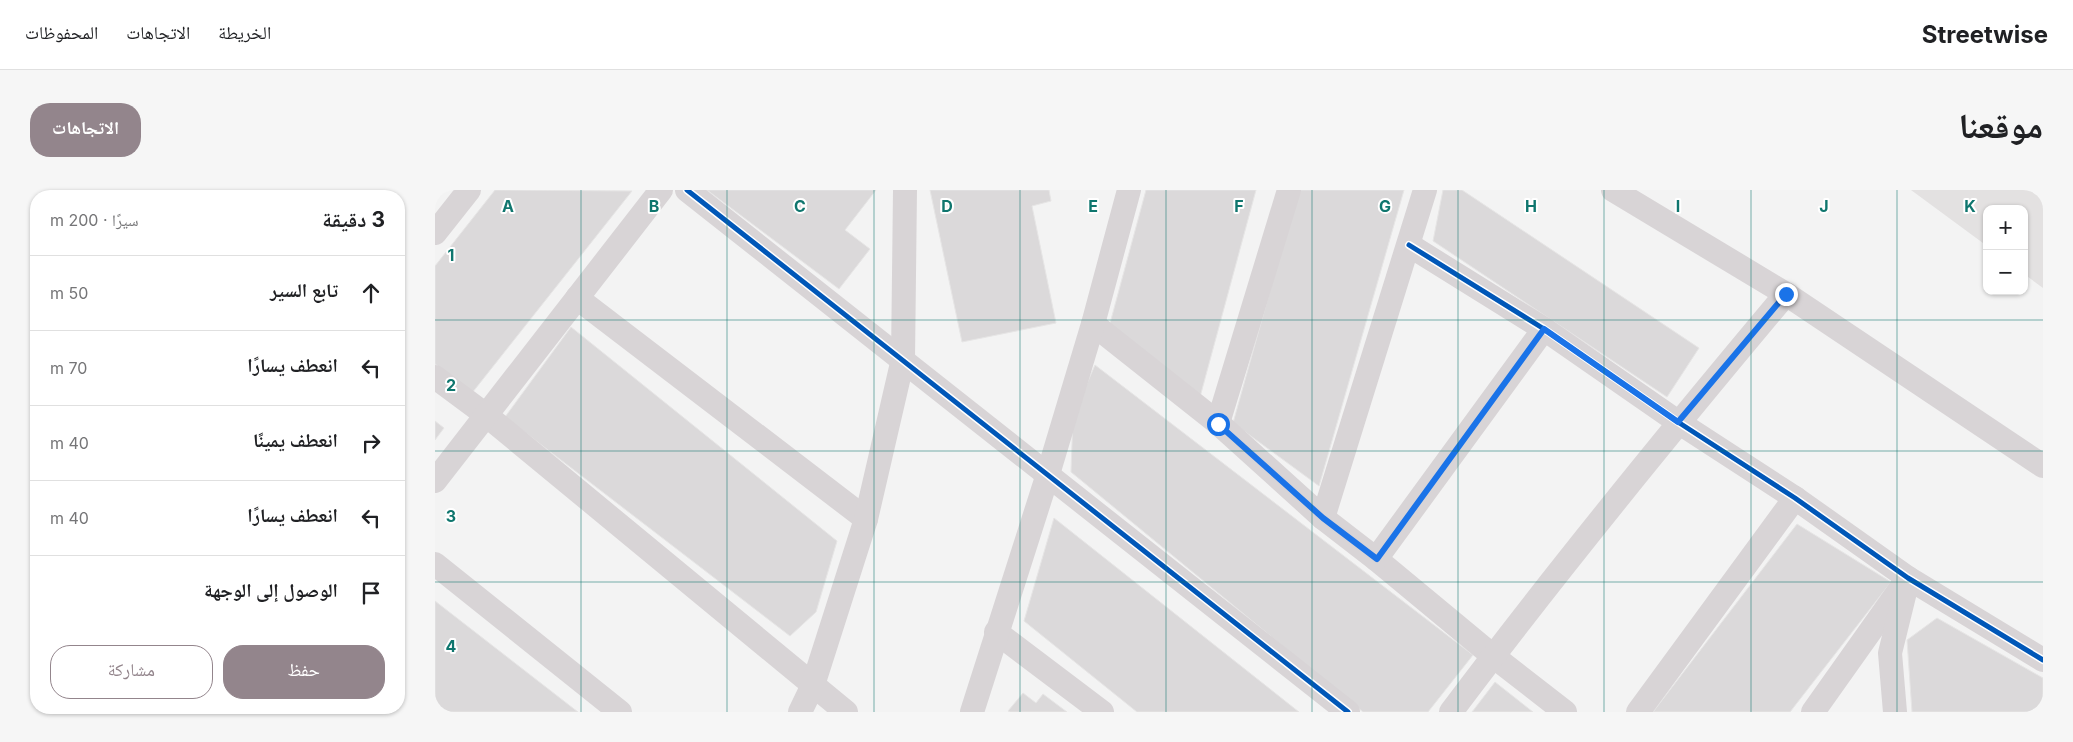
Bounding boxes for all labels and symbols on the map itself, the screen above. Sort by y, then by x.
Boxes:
text: A [502,196,514,216]
text: B [649,196,659,216]
text: C [794,196,806,216]
text: D [941,196,953,216]
text: E [1088,196,1098,216]
text: F [1234,196,1244,216]
text: G [1379,196,1391,216]
text: H [1525,196,1537,216]
text: I [1676,196,1680,216]
text: J [1819,196,1829,216]
text: K [1964,196,1976,216]
text: 1 [448,245,454,265]
route end [1775,283,1798,306]
text: 2 [446,375,456,395]
route start [1207,413,1230,436]
text: 3 [446,506,456,526]
text: 4 [446,636,457,656]

